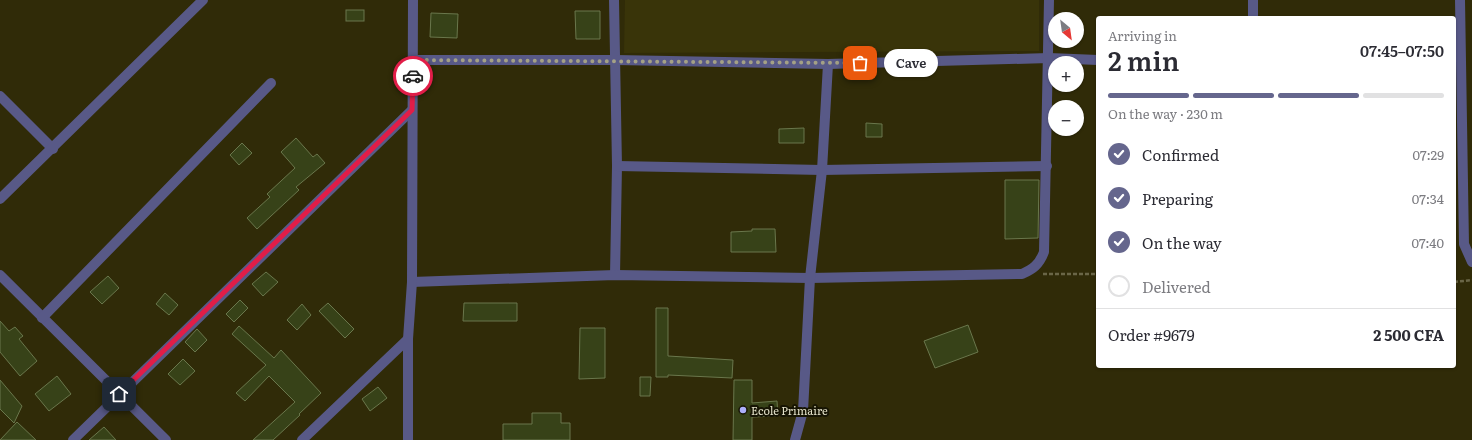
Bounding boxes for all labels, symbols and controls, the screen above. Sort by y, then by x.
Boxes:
north arrow [1048,12,1084,48]
map controls [1048,12,1084,136]
text: Arriving in [1108,26,1177,45]
text: 07:45–07:50 [1360,39,1444,62]
text: 2 min [1108,40,1179,79]
pin [843,46,877,80]
callout: Cave [884,49,938,77]
icon: bag [849,52,871,74]
text: Cave [896,53,926,72]
courier [393,56,433,96]
button: + [1048,56,1084,92]
icon: car [402,65,424,87]
button: − [1048,100,1084,136]
text: On the way · 230 m [1108,104,1223,123]
icon: check [1108,143,1130,165]
text: Confirmed [1142,143,1219,166]
text: 07:29 [1413,145,1444,164]
icon: check [1108,187,1130,209]
text: Preparing [1142,187,1213,210]
text: 07:34 [1412,189,1444,208]
icon: check [1108,231,1130,253]
text: On the way [1142,231,1222,254]
text: 07:40 [1411,233,1444,252]
text: Delivered [1142,275,1211,298]
text: Order #9679 [1108,323,1195,346]
text: 2 500 CFA [1373,323,1444,346]
pin [102,377,136,411]
icon: home [108,383,130,405]
place label: Ecole Primaire [751,402,828,418]
marker: Ecole Primaire [738,405,748,415]

